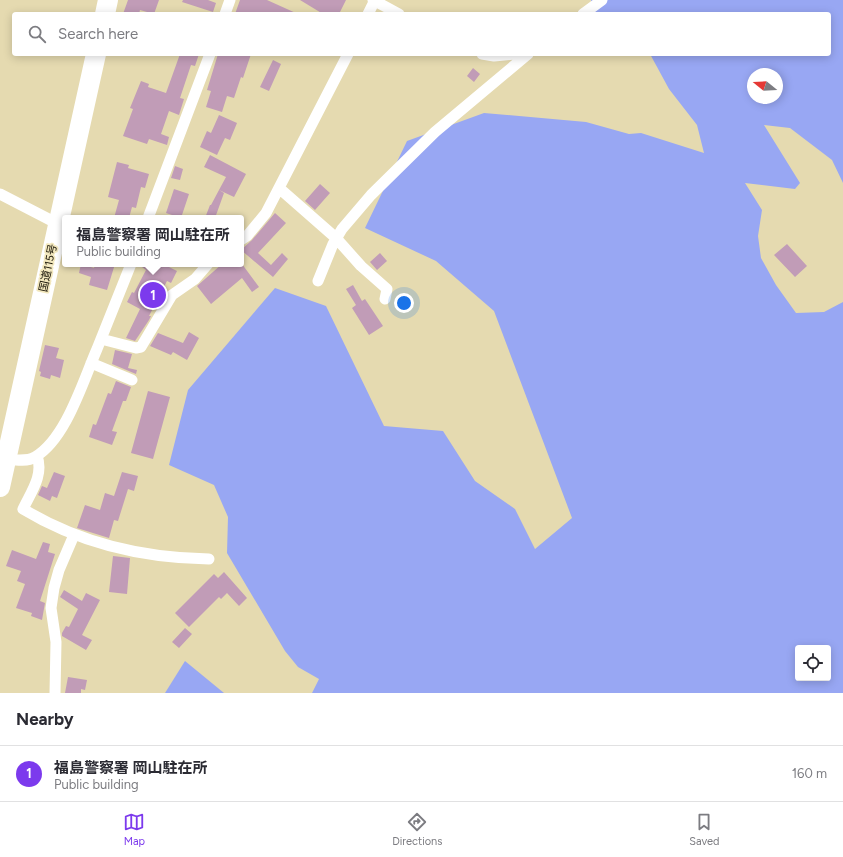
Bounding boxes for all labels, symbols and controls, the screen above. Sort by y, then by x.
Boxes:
search box [12,12,831,56]
icon: search [26,23,48,45]
text: Search here [58,25,138,43]
north arrow [747,68,783,104]
popup [62,215,244,267]
text: 福島警察署 岡山駐在所 [76,226,230,244]
street label: 国道115号 [37,243,59,293]
text: Public building [76,244,161,259]
pin: 1 [140,280,166,310]
your location [394,293,414,313]
map controls [795,645,831,681]
button: locate [795,645,831,681]
text: Nearby [16,709,74,729]
text: 福島警察署 岡山駐在所 [54,759,208,777]
text: 1 [26,766,32,781]
text: 160 m [792,766,827,781]
text: Public building [54,777,139,792]
tab: Map [123,811,145,848]
tab: Directions [392,811,442,848]
tab: Saved [689,811,720,848]

